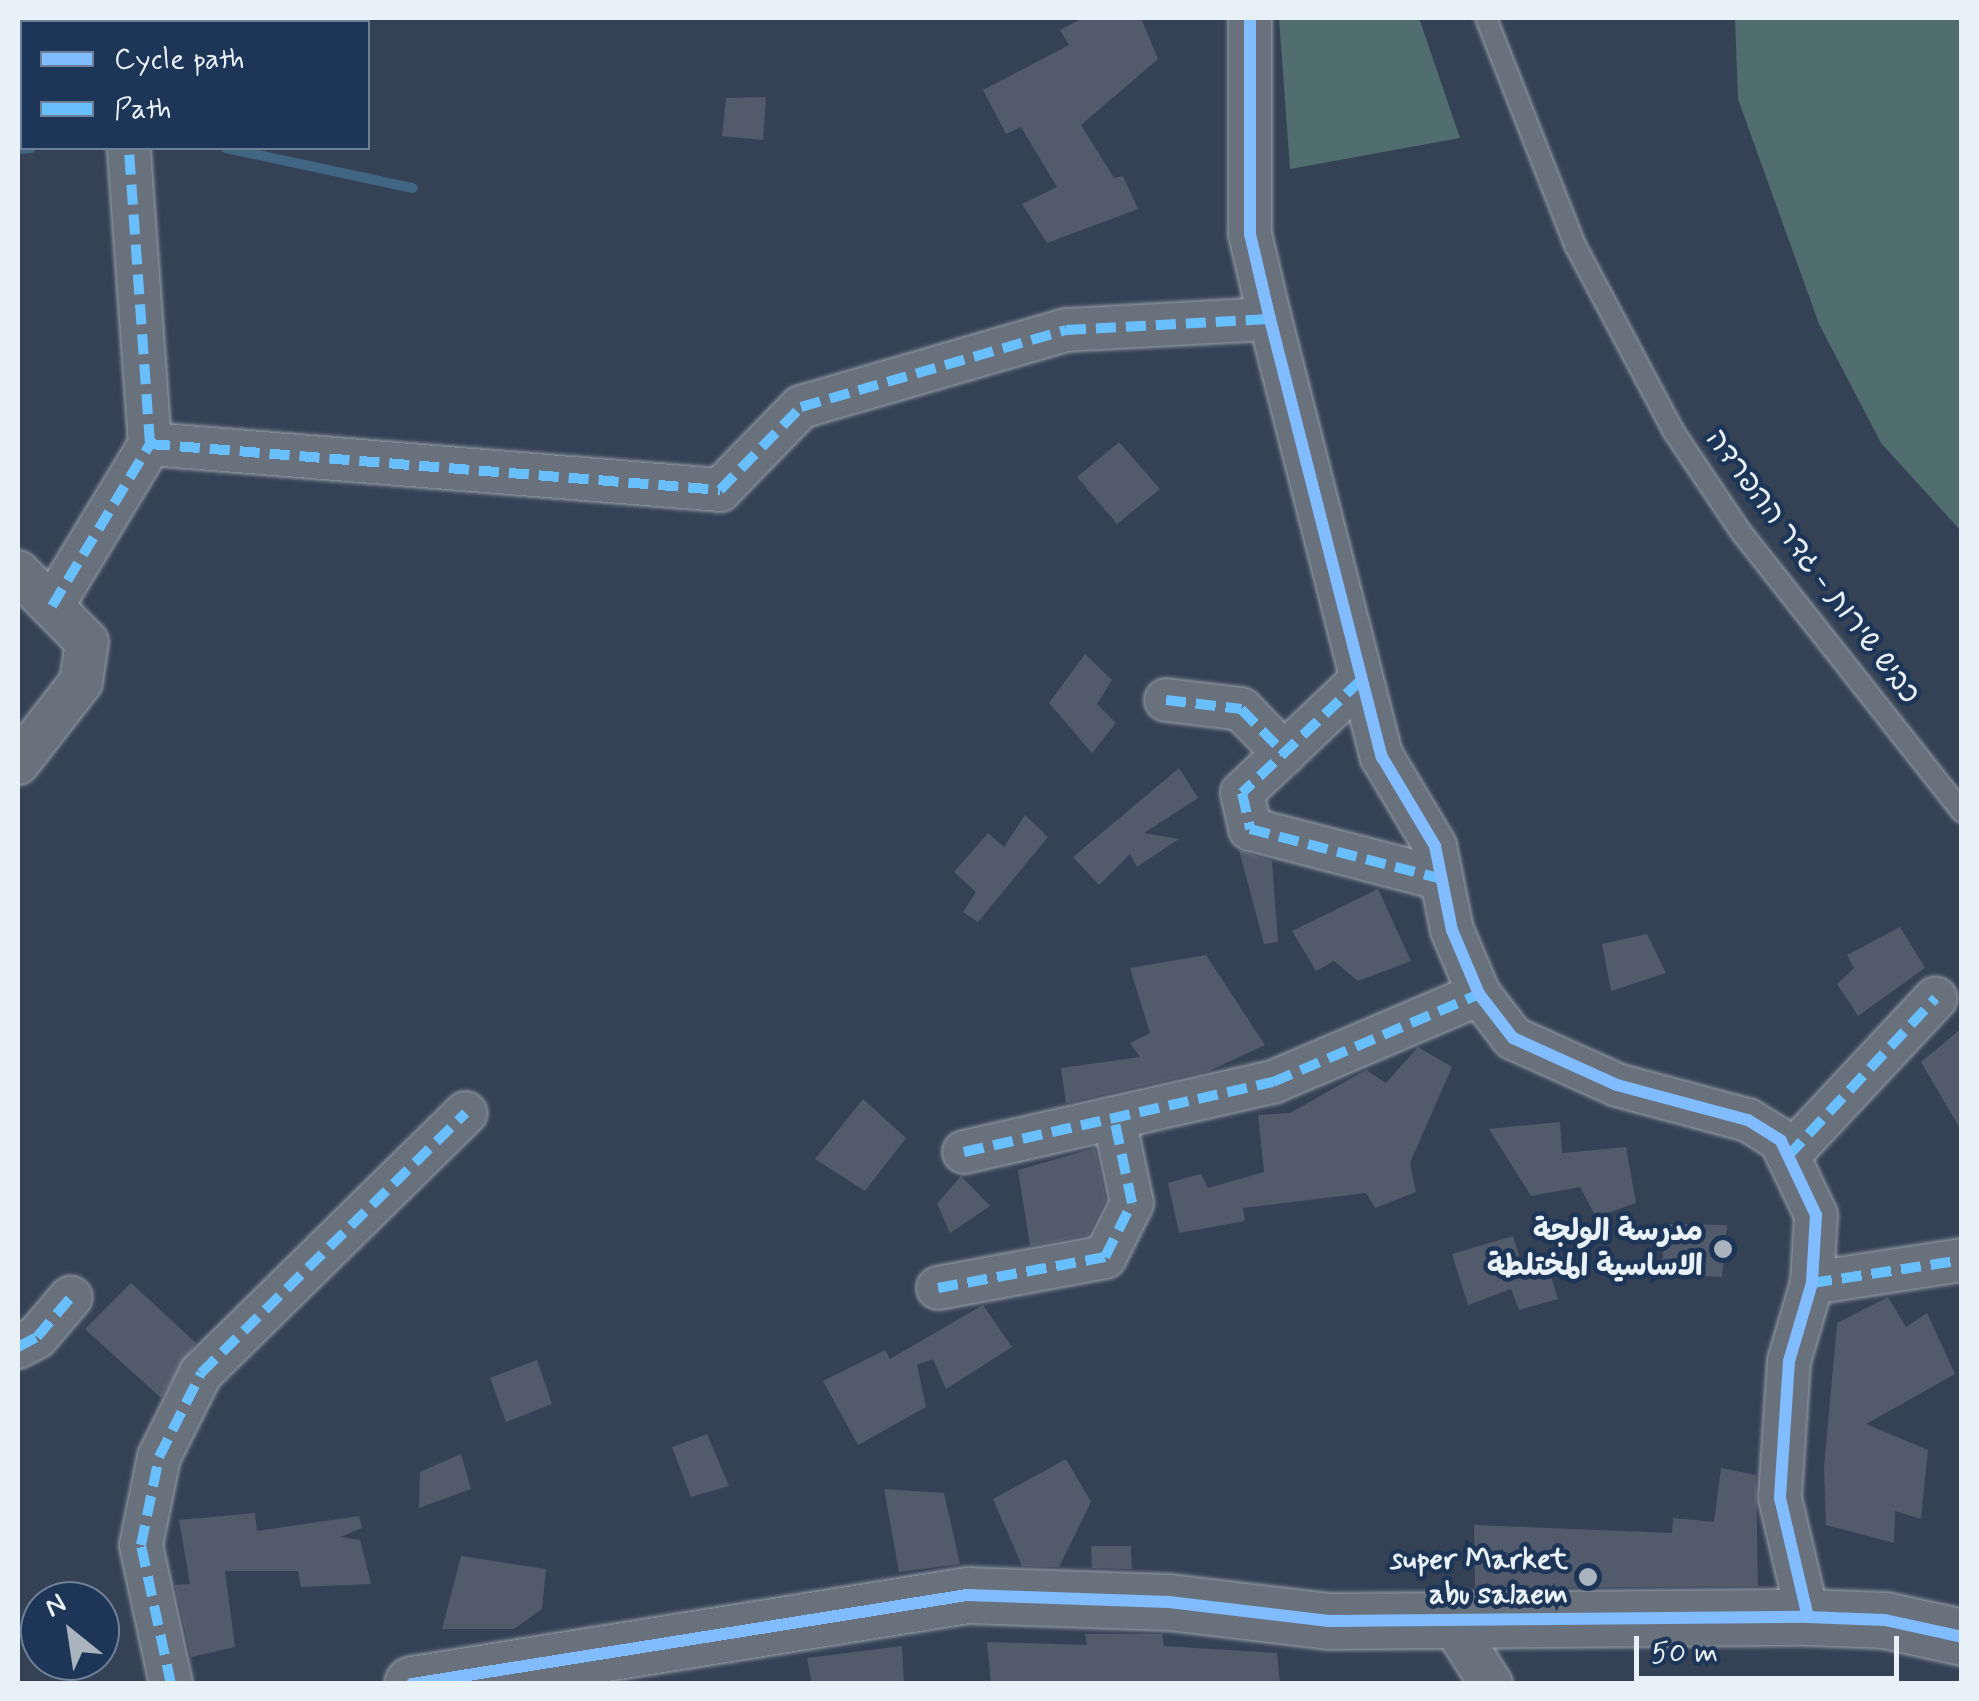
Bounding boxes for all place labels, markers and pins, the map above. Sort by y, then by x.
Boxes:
place label: مدرسة الولجة الاساسية المختلطة [1487,1214,1703,1284]
marker: مدرسة الولجة الاساسية المختلطة [1712,1238,1734,1260]
place label: super Market abu salaem [1392,1542,1568,1612]
marker: super Market abu salaem [1577,1566,1599,1588]

